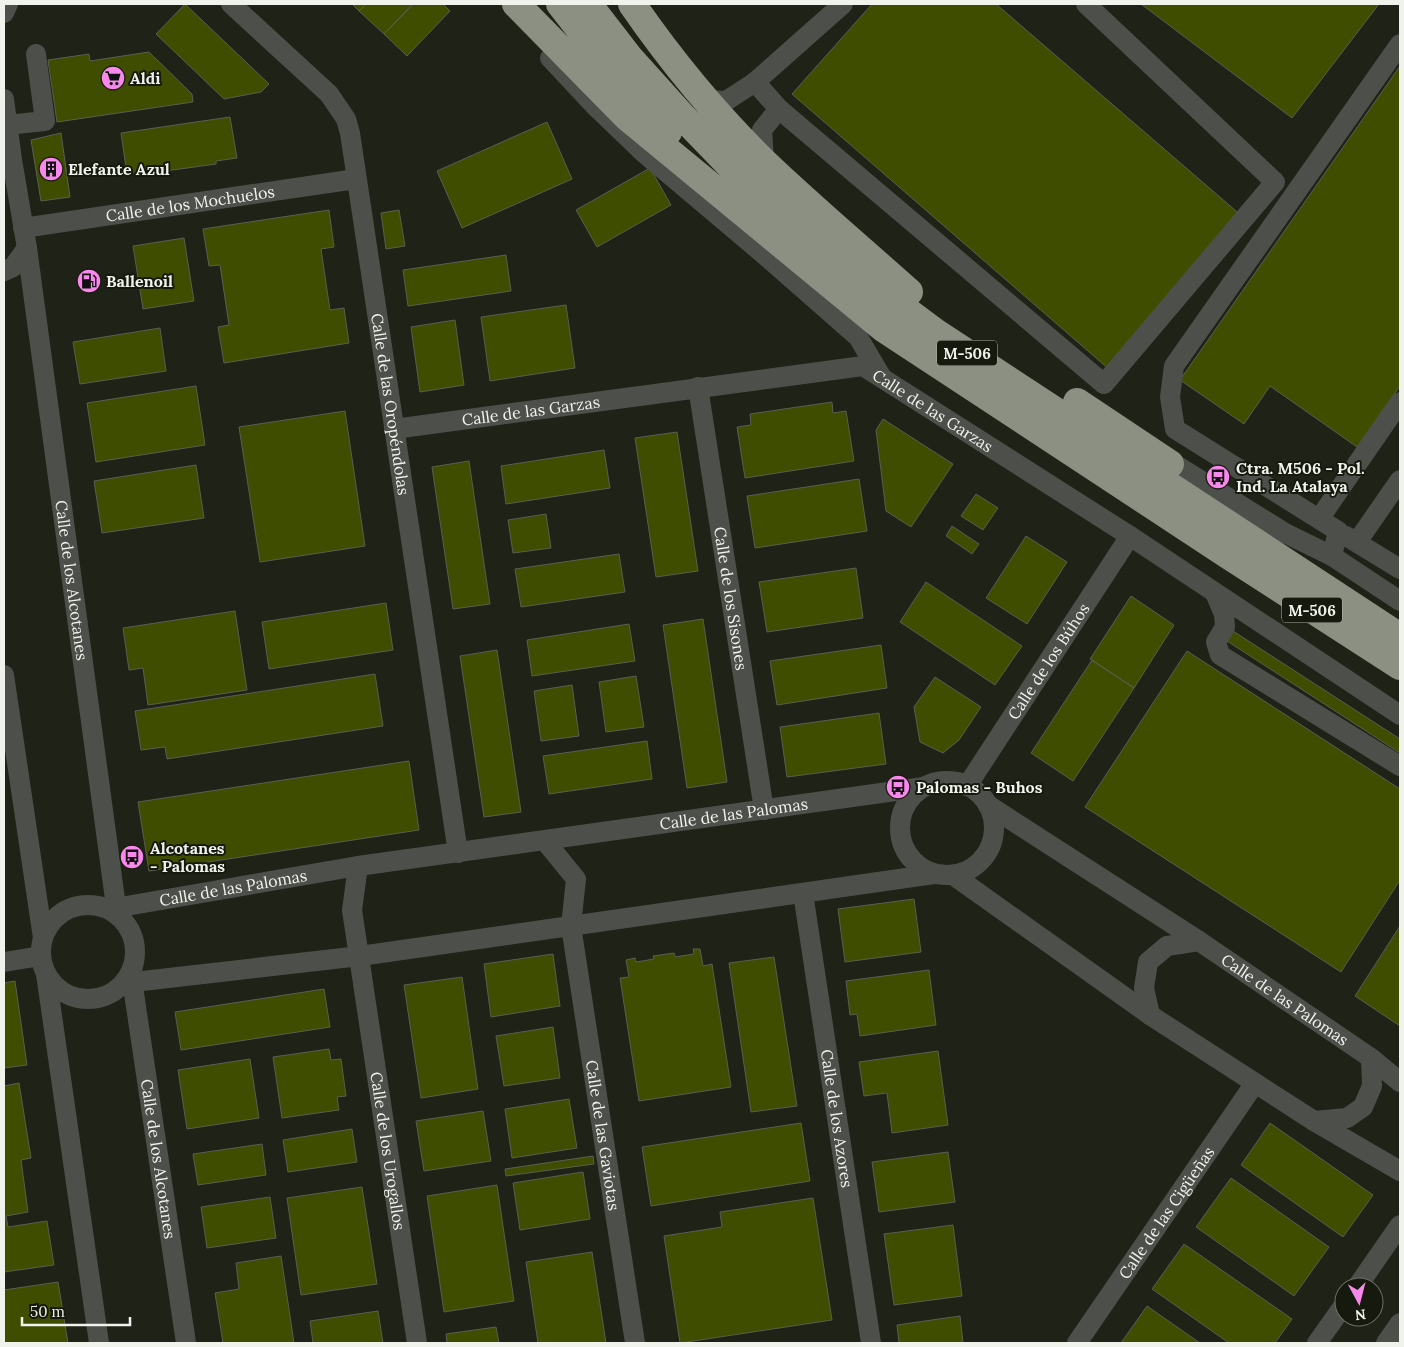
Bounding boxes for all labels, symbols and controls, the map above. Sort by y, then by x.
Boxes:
supermarket icon: Aldi [100,65,126,91]
place label: Aldi [130,68,160,88]
building icon: Elefante Azul [38,156,64,182]
place label: Elefante Azul [68,159,170,179]
street label: Calle de los Mochuelos [104,181,276,226]
fuel station icon: Ballenoil [76,268,102,294]
place label: Ballenoil [106,271,173,291]
street label: Calle de las Oropéndolas [367,312,414,496]
road number: M-506 [937,340,997,366]
street label: Calle de las Garzas [869,365,997,456]
street label: Calle de las Garzas [461,391,601,430]
place label: Ctra. M506 - Pol. Ind. La Atalaya [1236,458,1365,496]
bus stop icon: Ctra. M506 - Pol. Ind. La Atalaya [1205,464,1231,490]
street label: Calle de los Alcotanes [51,499,93,662]
street label: Calle de los Sisones [710,525,752,672]
road number: M-506 [1282,598,1342,622]
street label: Calle de los Búhos [1003,599,1094,723]
bus stop icon: Palomas - Buhos [885,774,911,800]
place label: Palomas - Buhos [916,777,1043,797]
street label: Calle de las Palomas [658,793,809,834]
place label: Alcotanes - Palomas [150,838,225,876]
bus stop icon: Alcotanes - Palomas [119,844,145,870]
street label: Calle de las Palomas [158,865,308,910]
street label: Calle de las Palomas [1218,949,1352,1050]
street label: Calle de los Azores [817,1048,857,1189]
street label: Calle de las Gaviotas [582,1059,625,1212]
street label: Calle de los Urogallos [366,1070,410,1231]
street label: Calle de los Alcotanes [137,1078,180,1240]
street label: Calle de las Cigüeñas [1114,1143,1219,1283]
north arrow [1334,1277,1384,1327]
scale bar [22,1294,130,1326]
text: 50 m [30,1302,65,1321]
text: N [1354,1305,1367,1325]

